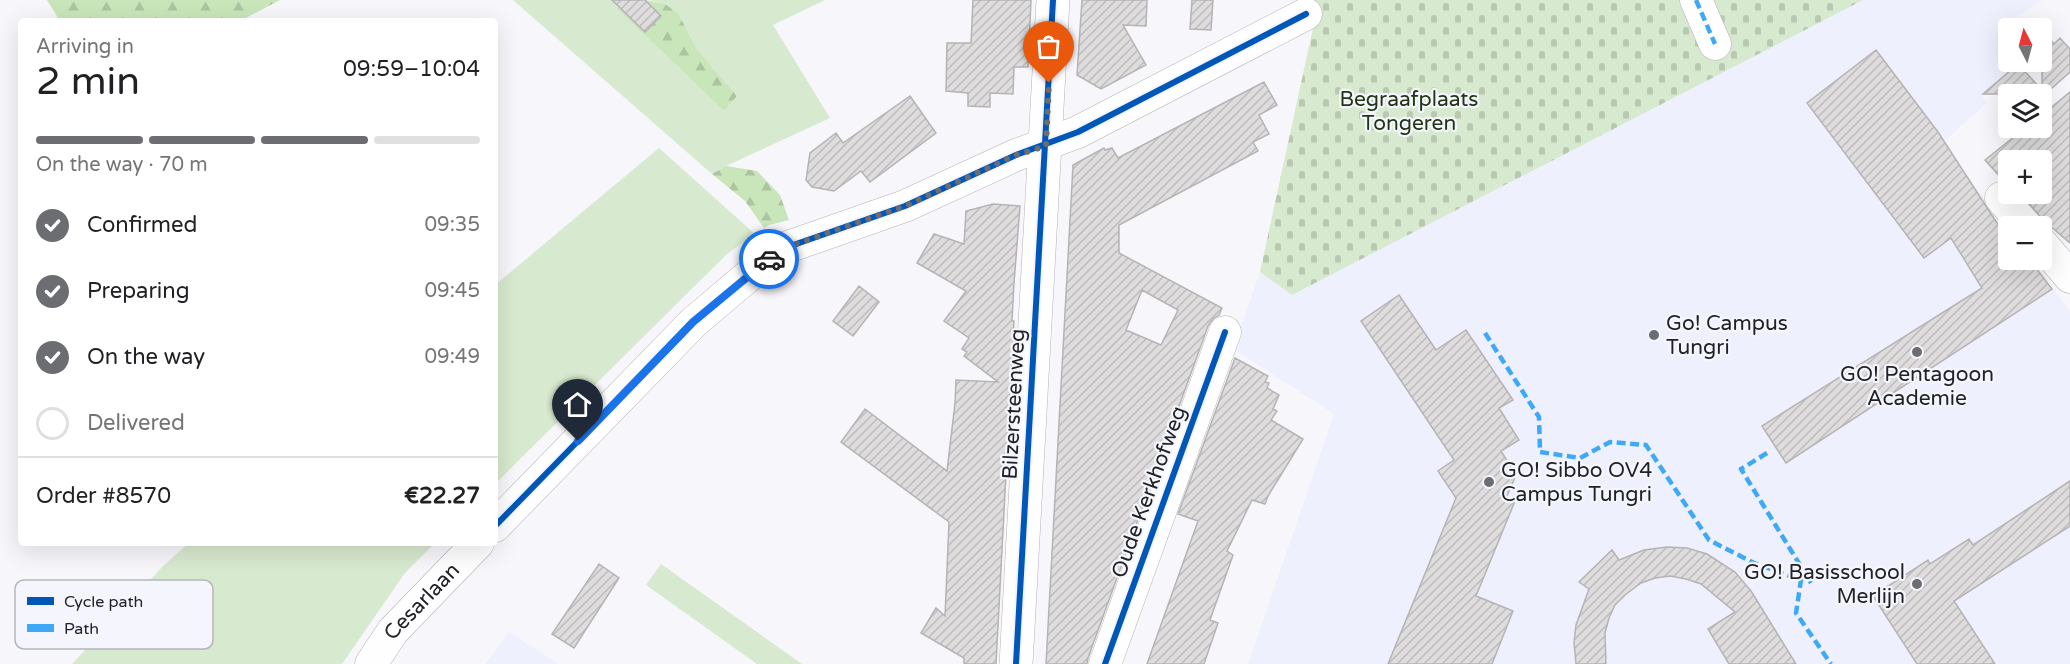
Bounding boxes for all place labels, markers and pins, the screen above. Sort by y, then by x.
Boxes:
pin [1023,21,1074,83]
place label: Go! Campus Tungri [1666,311,1788,360]
marker: Go! Campus Tungri [1647,328,1661,342]
marker: GO! Pentagoon Academie [1910,345,1924,359]
place label: GO! Pentagoon Academie [1840,362,1994,411]
pin [552,379,603,441]
place label: GO! Sibbo OV4 Campus Tungri [1501,458,1653,507]
marker: GO! Sibbo OV4 Campus Tungri [1482,475,1496,489]
place label: GO! Basisschool Merlijn [1744,560,1905,609]
marker: GO! Basisschool Merlijn [1910,577,1924,591]

